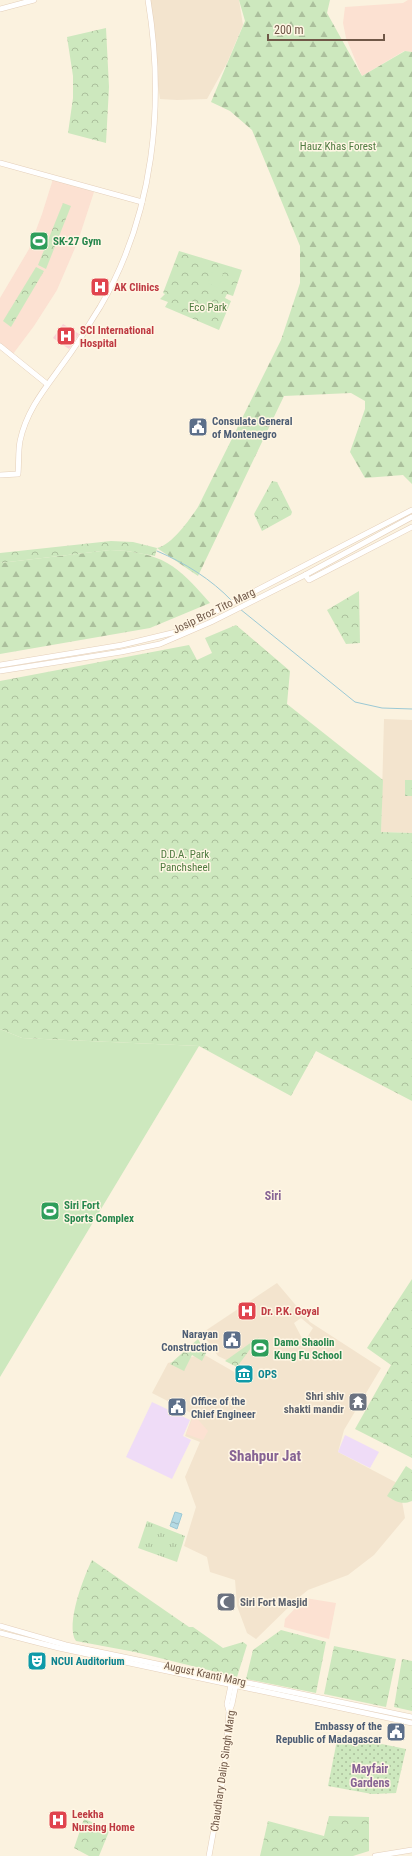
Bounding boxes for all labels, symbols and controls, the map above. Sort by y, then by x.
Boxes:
scale bar [268,16,384,42]
text: 200 m [274,23,304,37]
park label: Hauz Khas Forest [300,140,376,153]
sports icon: SK-27 Gym [28,230,50,252]
place label: SK-27 Gym [53,235,101,248]
hospital icon: AK Clinics [89,276,111,298]
place label: AK Clinics [114,281,159,294]
park label: Eco Park [189,301,227,314]
place label: SCI International Hospital [80,324,154,350]
hospital icon: SCI International Hospital [55,325,77,347]
place label: Consulate General of Montenegro [212,415,293,441]
public building icon: Consulate General of Montenegro [187,416,209,438]
street label: Josip Broz Tito Marg [171,585,257,637]
park label: D.D.A. Park Panchsheel [160,848,210,874]
district label: Siri [265,1189,281,1203]
place label: Siri Fort Sports Complex [64,1199,134,1225]
sports icon: Siri Fort Sports Complex [39,1200,61,1222]
hospital icon: Dr. P.K. Goyal [236,1300,258,1322]
place label: Dr. P.K. Goyal [261,1305,320,1318]
place label: Narayan Construction [161,1328,218,1354]
public building icon: Narayan Construction [221,1329,243,1351]
place label: Damo Shaolin Kung Fu School [274,1336,342,1362]
sports icon: Damo Shaolin Kung Fu School [249,1337,271,1359]
museum icon: OPS [233,1363,255,1385]
place label: OPS [258,1368,277,1381]
place label: Shri shiv shakti mandir [284,1390,344,1416]
temple icon: Shri shiv shakti mandir [347,1391,369,1413]
place label: Office of the Chief Engineer [191,1395,256,1421]
public building icon: Office of the Chief Engineer [166,1396,188,1418]
district label: Shahpur Jat [229,1447,301,1465]
mosque icon: Siri Fort Masjid [215,1591,237,1613]
place label: Siri Fort Masjid [240,1596,308,1609]
theatre icon: NCUI Auditorium [26,1650,48,1672]
place label: NCUI Auditorium [51,1655,125,1668]
street label: August Kranti Marg [163,1659,247,1689]
street label: Chaudhary Dalip Singh Marg [208,1710,238,1832]
place label: Embassy of the Republic of Madagascar [276,1720,382,1746]
public building icon: Embassy of the Republic of Madagascar [385,1721,407,1743]
district label: Mayfair Gardens [350,1762,390,1790]
place label: Leekha Nursing Home [72,1808,135,1834]
hospital icon: Leekha Nursing Home [47,1809,69,1831]

